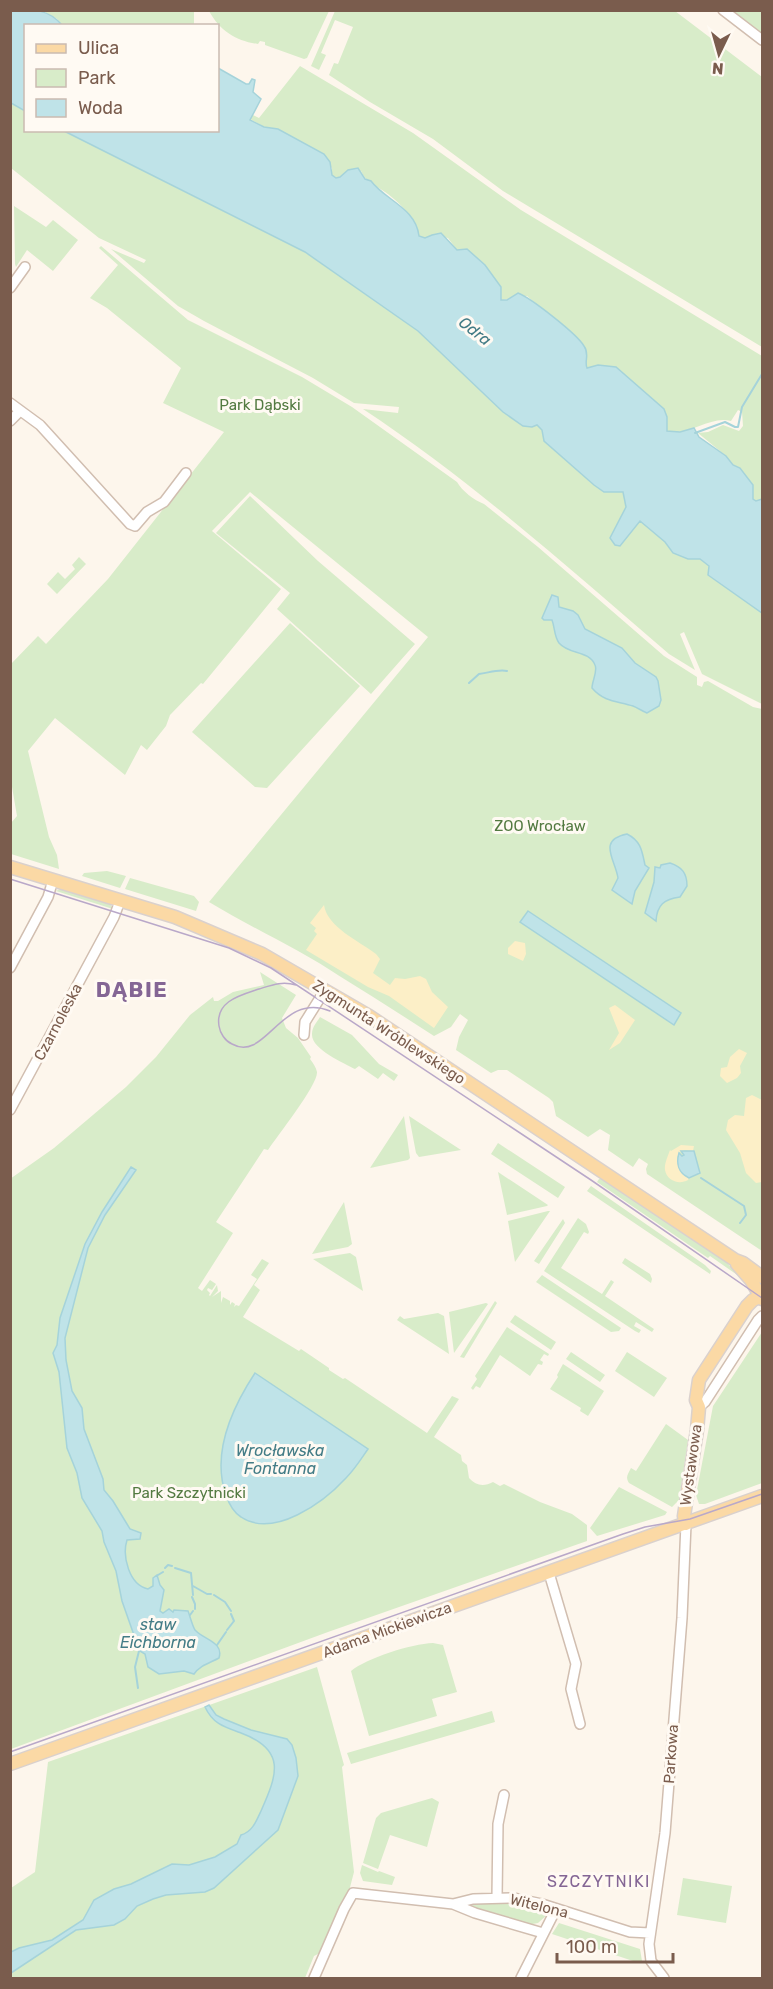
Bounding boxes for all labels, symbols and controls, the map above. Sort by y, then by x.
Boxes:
legend [24,24,219,132]
north arrow [689,24,749,84]
text: Ulica [78,37,119,59]
text: N [711,58,724,78]
text: Park [78,67,116,89]
text: Woda [78,97,123,119]
water label: Odra [455,312,495,350]
park label: Park Dąbski [219,396,301,414]
park label: ZOO Wrocław [494,817,586,835]
street label: Zygmunta Wróblewskiego [309,976,469,1088]
district label: DĄBIE [96,977,168,1002]
street label: Czarnoleska [30,980,86,1064]
street label: Wystawowa [676,1423,706,1507]
water label: Wrocławska Fontanna [236,1441,324,1478]
park label: Park Szczytnicki [132,1484,246,1502]
street label: Adama Mickiewicza [320,1598,454,1662]
water label: staw Eichborna [120,1615,196,1652]
street label: Parkowa [660,1724,682,1784]
district label: SZCZYTNIKI [547,1872,651,1891]
street label: Witelona [508,1890,570,1922]
scale bar [557,1926,672,1964]
text: 100 m [566,1936,617,1958]

